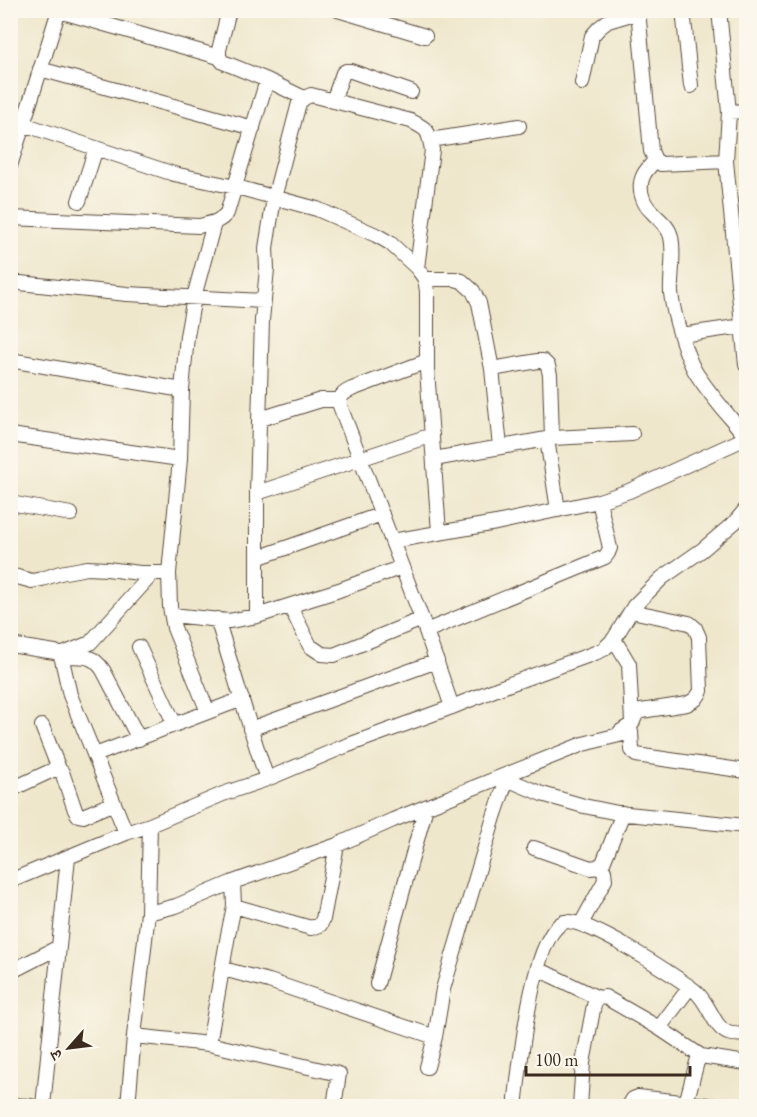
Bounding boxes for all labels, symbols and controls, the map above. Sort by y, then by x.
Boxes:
north arrow [39,1018,99,1078]
scale bar [526,1039,690,1077]
text: उ [44,1045,68,1064]
text: 100 m [535,1048,579,1071]

